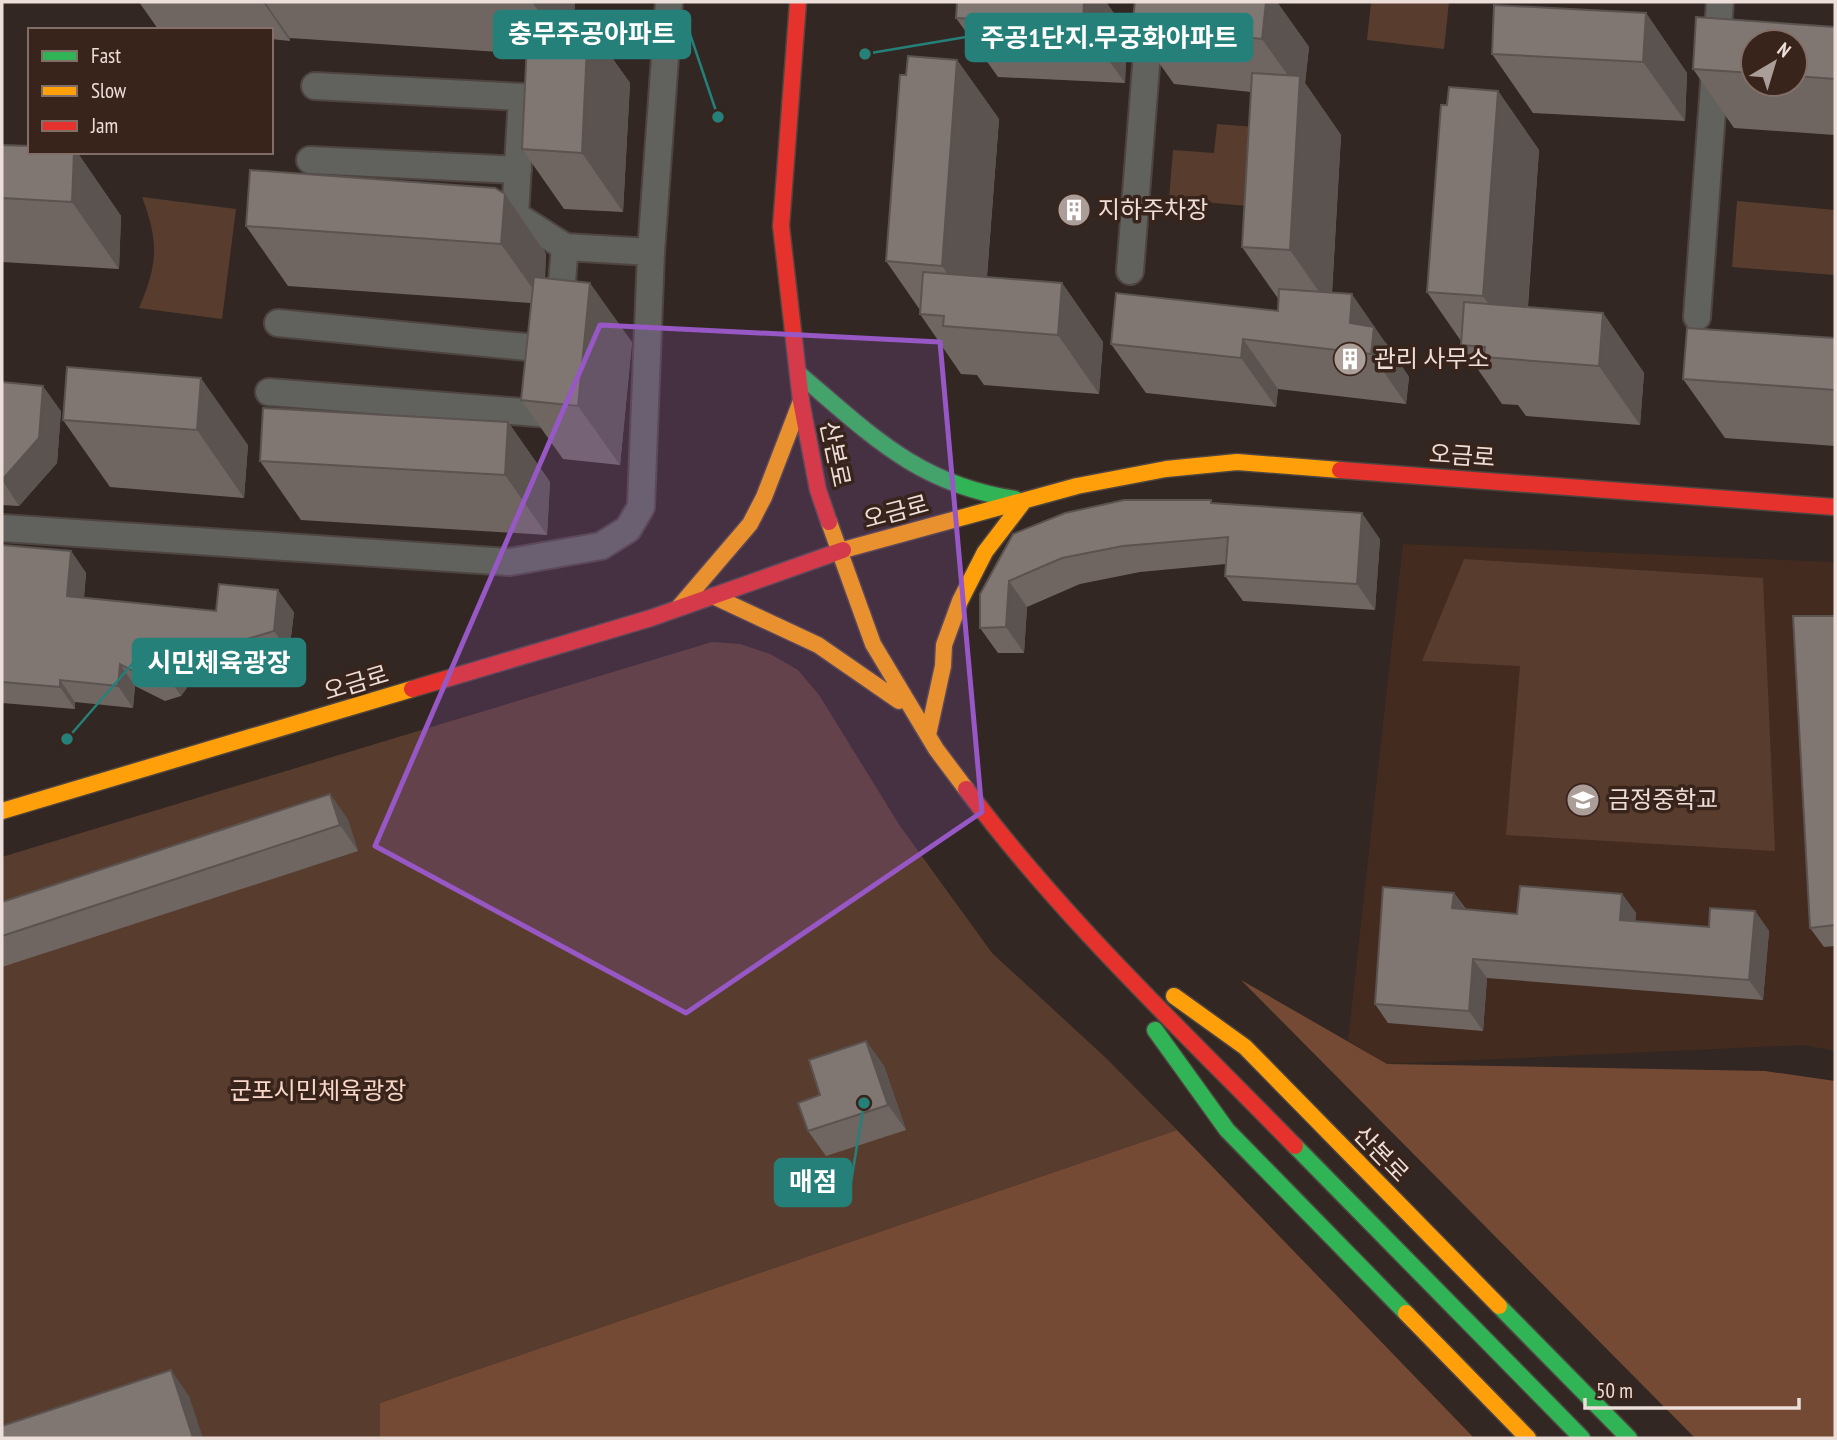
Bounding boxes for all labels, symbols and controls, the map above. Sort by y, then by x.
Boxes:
callout: 충무주공아파트 [494,11,690,58]
callout: 주공1단지.무궁화아파트 [966,14,1252,61]
text: 충무주공아파트 [508,17,676,50]
text: 주공1단지.무궁화아파트 [980,21,1238,54]
legend [28,28,273,154]
north arrow [1739,28,1809,98]
text: N [1773,37,1796,62]
text: Fast [91,42,121,69]
text: Slow [91,77,127,104]
text: Jam [90,112,118,139]
building icon: 지하주차장 [1055,191,1093,229]
place label: 지하주차장 [1098,194,1208,225]
building icon: 관리 사무소 [1331,340,1369,378]
place label: 관리 사무소 [1374,343,1490,374]
street label: 산본로 [813,418,858,490]
street label: 오금로 [1428,438,1496,473]
street label: 오금로 [860,488,932,535]
callout: 시민체육광장 [133,639,305,686]
text: 시민체육광장 [147,646,291,679]
street label: 오금로 [320,658,392,707]
school or university icon: 금정중학교 [1564,781,1602,819]
place label: 금정중학교 [1608,784,1718,815]
park label: 군포시민체육광장 [230,1075,406,1106]
street label: 산본로 [1347,1119,1416,1188]
callout: 매점 [775,1159,851,1206]
text: 매점 [789,1165,837,1198]
scale bar [1585,1366,1798,1410]
text: 50 m [1596,1377,1633,1404]

